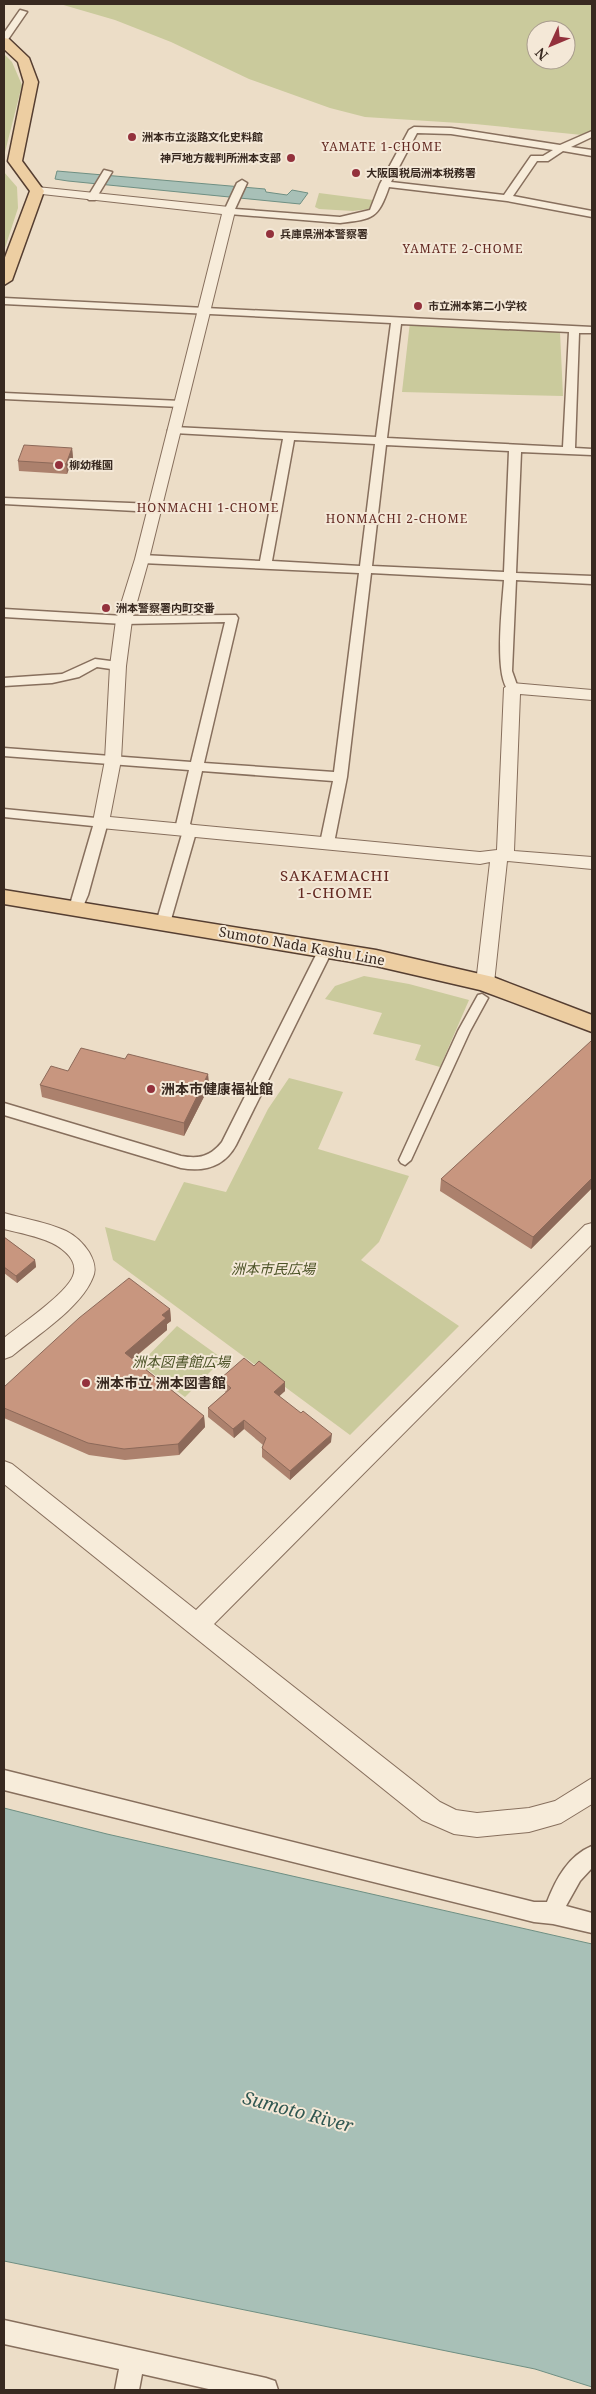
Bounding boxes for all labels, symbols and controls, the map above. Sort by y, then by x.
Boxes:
north arrow [526,20,576,70]
text: N [531,44,552,65]
place label: 洲本市立淡路文化史料館 [142,129,263,144]
marker: 洲本市立淡路文化史料館 [126,131,138,143]
district label: YAMATE 1-CHOME [320,138,443,155]
place label: 神戸地方裁判所洲本支部 [160,150,281,165]
marker: 神戸地方裁判所洲本支部 [285,152,297,164]
place label: 大阪国税局洲本税務署 [366,165,476,180]
marker: 大阪国税局洲本税務署 [350,167,362,179]
place label: 兵庫県洲本警察署 [280,226,368,241]
marker: 兵庫県洲本警察署 [264,228,276,240]
district label: YAMATE 2-CHOME [401,240,524,257]
place label: 市立洲本第二小学校 [428,298,527,313]
marker: 市立洲本第二小学校 [412,300,424,312]
place label: 柳幼稚園 [69,457,113,472]
marker: 柳幼稚園 [53,459,65,471]
district label: HONMACHI 1-CHOME [137,499,279,516]
district label: HONMACHI 2-CHOME [326,510,468,527]
place label: 洲本警察署内町交番 [116,600,215,615]
marker: 洲本警察署内町交番 [100,602,112,614]
district label: SAKAEMACHI 1-CHOME [280,865,390,902]
street label: Sumoto Nada Kashu Line [218,922,387,969]
place label: 洲本市健康福祉館 [161,1079,273,1098]
marker: 洲本市健康福祉館 [145,1083,157,1095]
park label: 洲本市民広場 [231,1259,317,1278]
park label: 洲本図書館広場 [132,1352,232,1371]
place label: 洲本市立 洲本図書館 [96,1373,226,1392]
marker: 洲本市立 洲本図書館 [80,1377,92,1389]
water label: Sumoto River [241,2085,357,2137]

